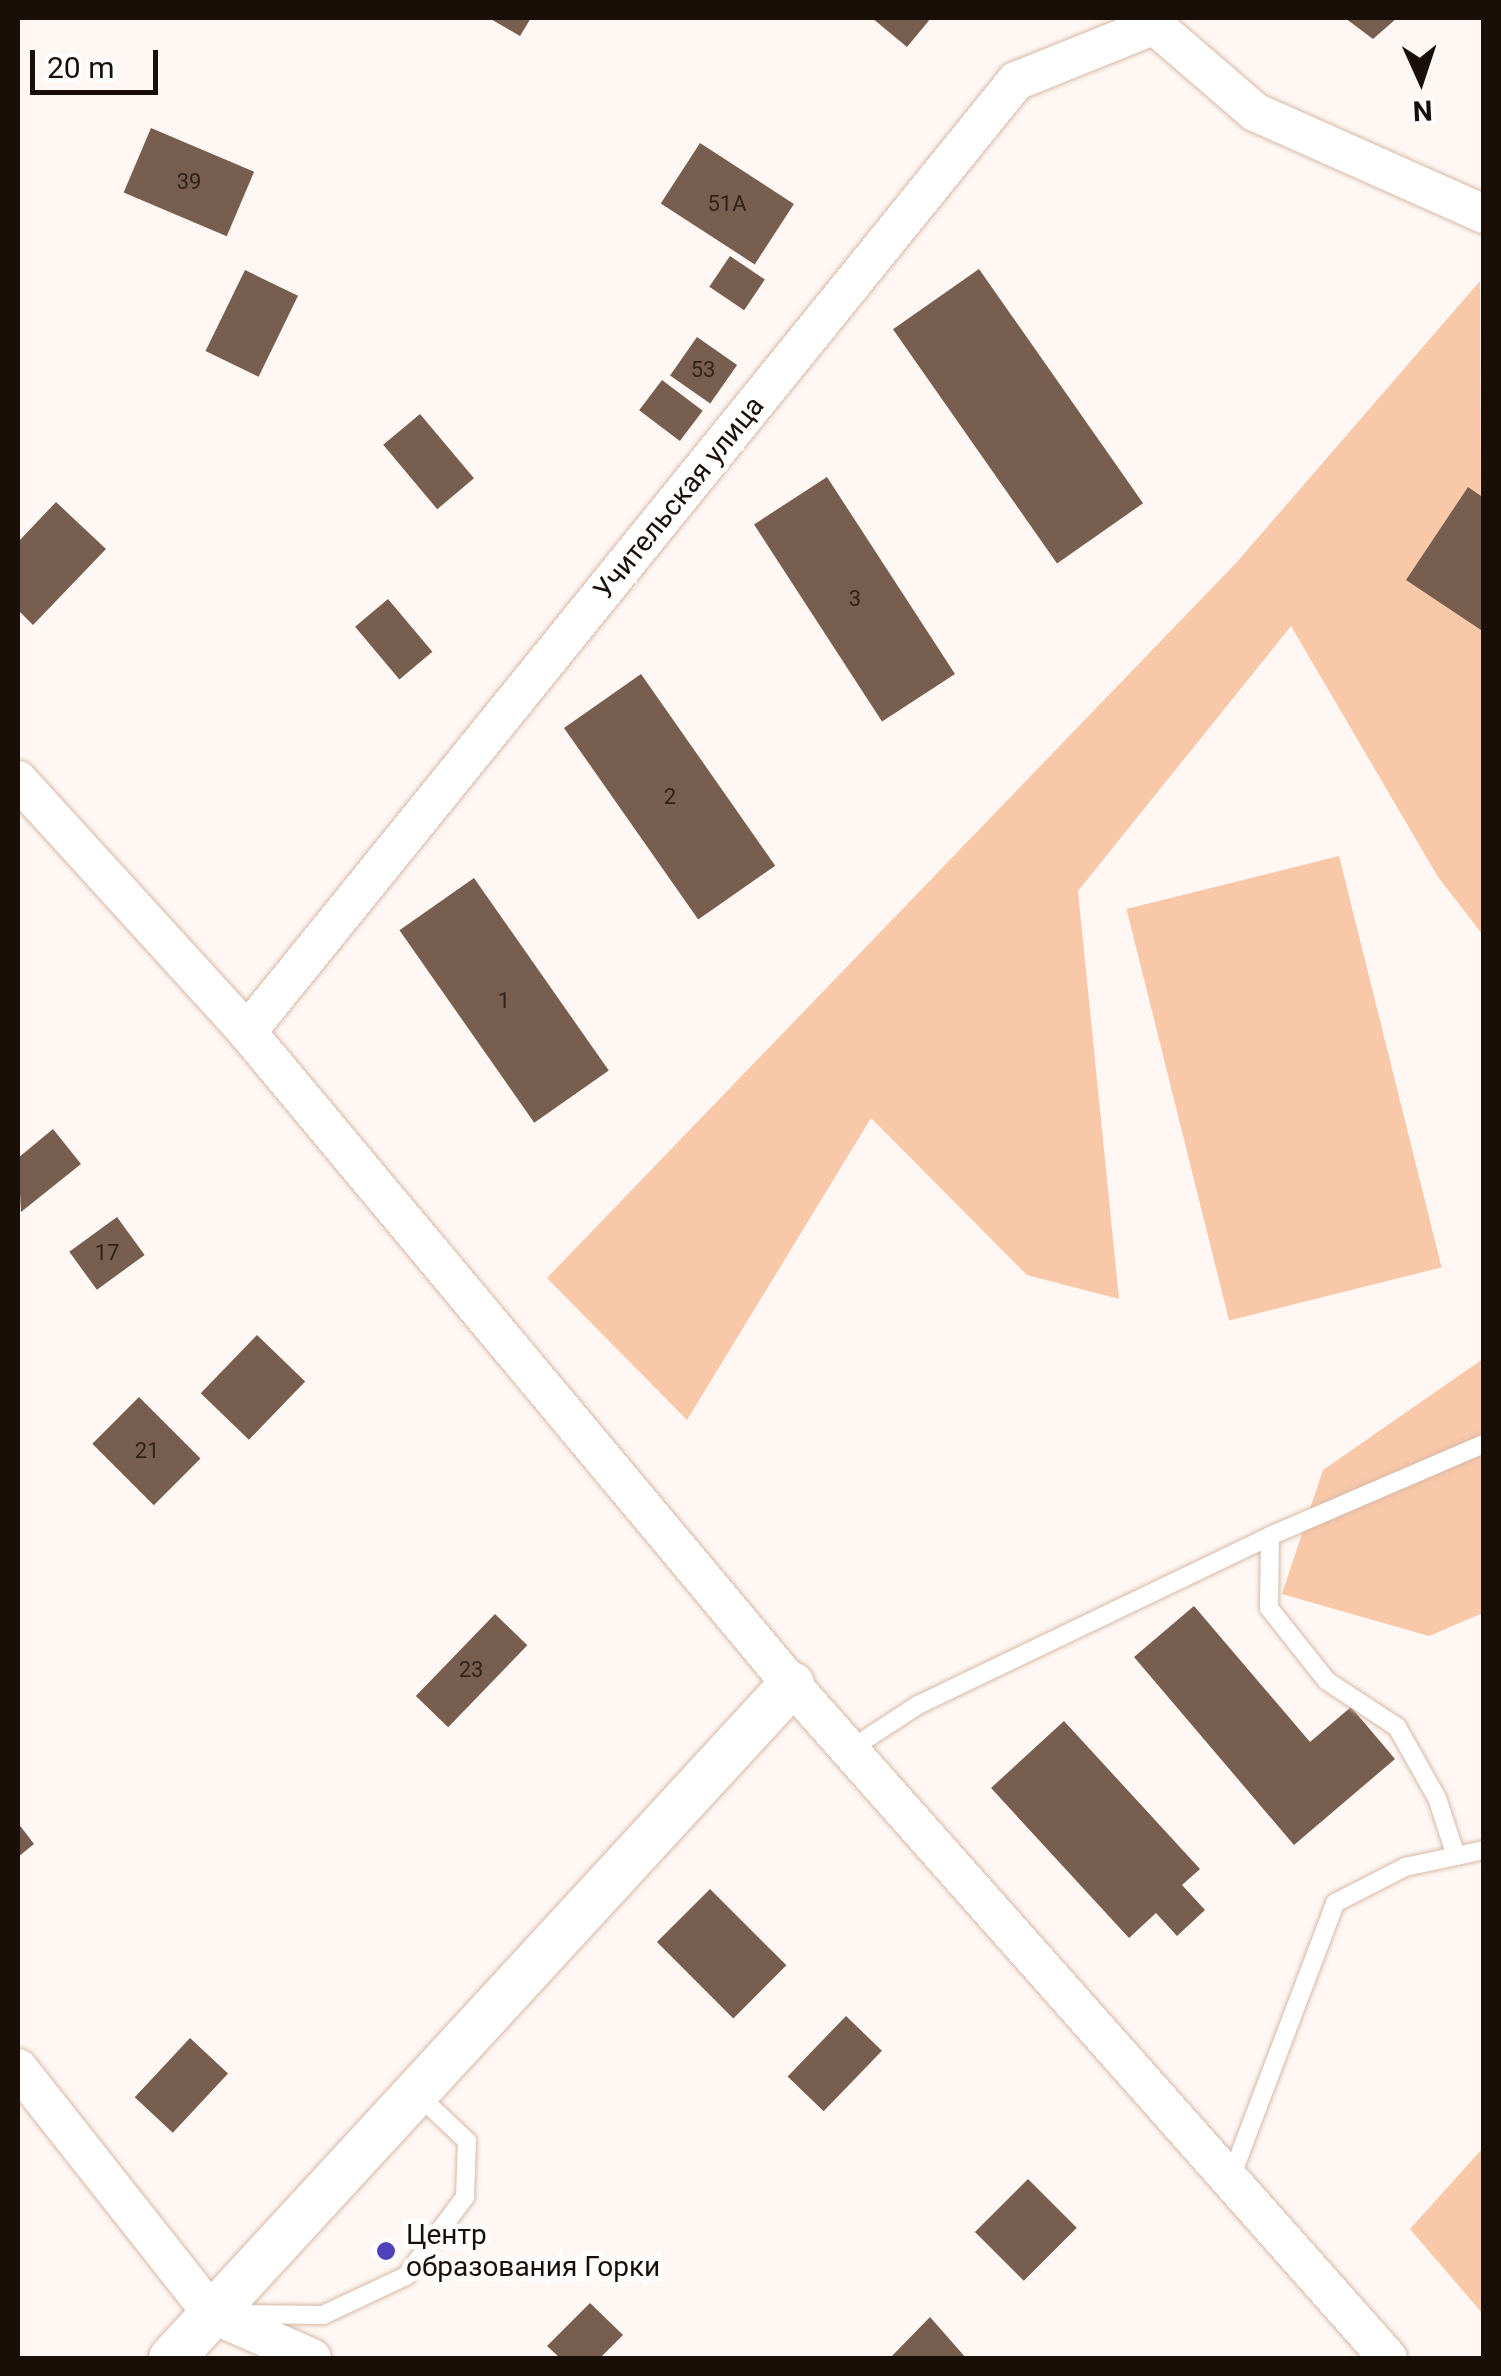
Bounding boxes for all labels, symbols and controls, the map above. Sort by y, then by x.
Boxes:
scale bar [35,30,162,92]
north arrow [1371,30,1471,130]
text: 20 m [47,50,114,85]
text: N [1412,93,1433,127]
house number: 39 [177,169,201,195]
house number: 51А [707,191,747,217]
house number: 53 [691,357,715,383]
street label: Учительская улица [587,390,771,606]
house number: 3 [849,586,861,612]
house number: 2 [664,784,676,810]
house number: 1 [498,988,510,1014]
house number: 17 [95,1240,119,1266]
house number: 21 [135,1438,159,1464]
house number: 23 [459,1657,483,1683]
place label: Центр образования Горки [406,2218,660,2284]
marker: Центр образования Горки [375,2240,397,2262]

